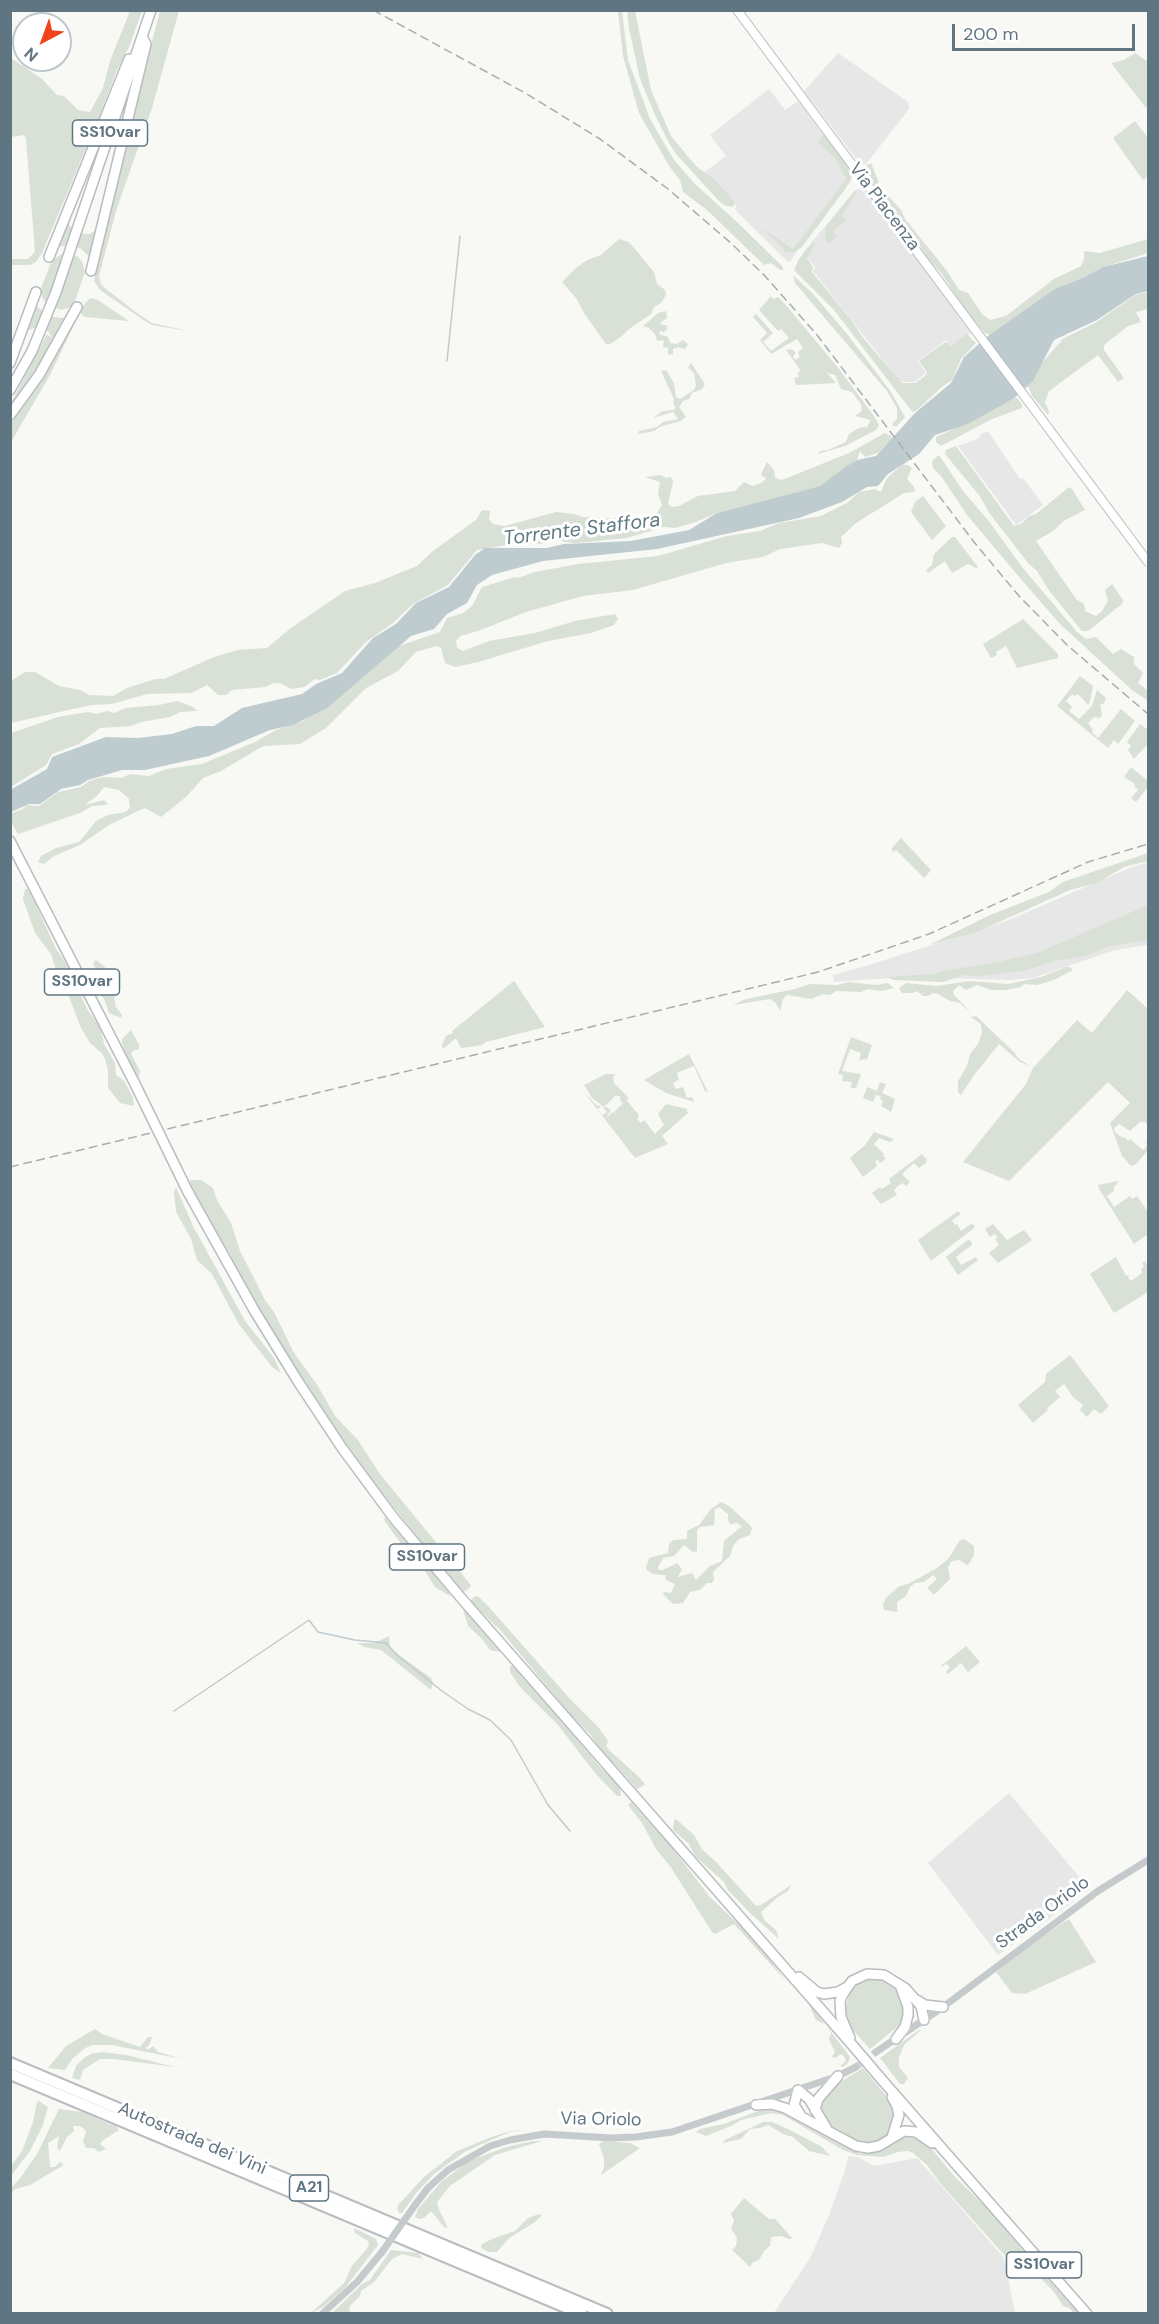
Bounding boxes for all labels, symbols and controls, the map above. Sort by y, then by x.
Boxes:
north arrow [12,12,72,72]
scale bar [955,12,1138,50]
text: 200 m [963,22,1019,46]
text: N [20,43,42,66]
road number: SS10var [72,120,148,146]
street label: Via Piacenza [844,159,924,255]
water label: Torrente Staffora [502,508,662,552]
road number: SS10var [44,969,119,995]
road number: SS10var [390,1544,464,1570]
street label: Strada Oriolo [992,1872,1094,1954]
street label: Autostrada dei Vini [115,2098,269,2180]
street label: Via Oriolo [560,2108,642,2132]
road number: A21 [290,2175,328,2201]
road number: SS10var [1006,2252,1082,2278]

